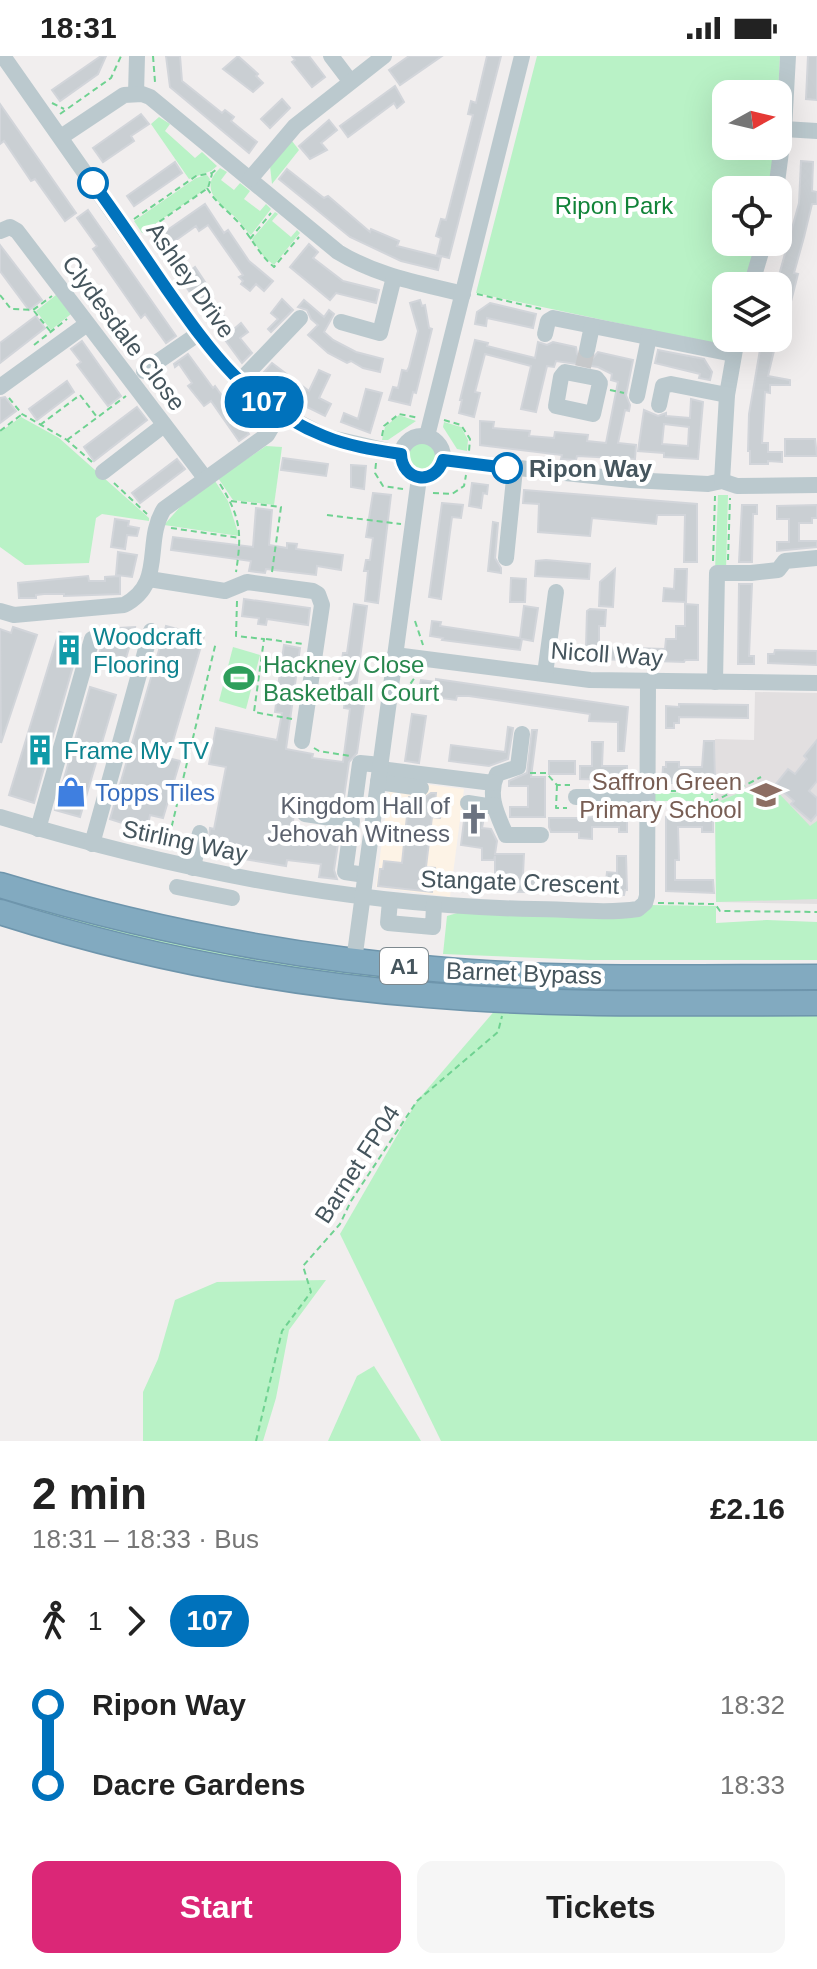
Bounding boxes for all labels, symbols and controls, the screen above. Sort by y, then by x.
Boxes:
text: 18:31 [40,11,117,44]
north arrow [712,80,792,160]
map controls [712,80,792,352]
unlabelled marker [78,168,108,198]
button: locate [712,176,792,256]
park label: Ripon Park [555,192,674,219]
street label: Ashley Drive [141,217,241,343]
street label: Clydesdale Close [57,250,191,416]
button: layers [712,272,792,352]
line badge: 107 [218,376,310,428]
text: 107 [241,386,287,417]
marker: Ripon Way [492,453,522,483]
place label: Ripon Way [529,455,653,482]
place label: Woodcraft Flooring [93,623,202,678]
building icon: Woodcraft Flooring [52,633,86,667]
street label: Nicoll Way [550,637,664,671]
place label: Hackney Close Basketball Court [263,651,439,706]
sports icon: Hackney Close Basketball Court [222,661,256,695]
building icon: Frame My TV [23,733,57,767]
place label: Frame My TV [64,737,209,764]
place label: Saffron Green Primary School [579,768,742,823]
shop icon: Topps Tiles [54,775,88,809]
school or university icon: Saffron Green Primary School [749,778,783,812]
place label: Topps Tiles [95,779,215,806]
place label: Kingdom Hall of Jehovah Witness [267,792,450,847]
church icon: Kingdom Hall of Jehovah Witness [457,802,491,836]
street label: Stirling Way [120,815,250,867]
street label: Stangate Crescent [420,865,620,899]
road number: A1 [380,948,428,984]
street label: Barnet Bypass [446,957,602,989]
street label: Barnet FP04 [309,1100,405,1228]
text: 2 min [32,1469,147,1518]
text: £2.16 [710,1492,785,1525]
text: 18:31 – 18:33 · Bus [32,1524,259,1554]
icon: walk [32,1599,76,1643]
icon: forward [114,1599,158,1643]
text: 107 [186,1605,233,1636]
text: 1 [88,1606,102,1636]
text: Ripon Way [92,1688,246,1721]
text: 18:32 [720,1690,785,1720]
text: Dacre Gardens [92,1768,305,1801]
text: 18:33 [720,1770,785,1800]
button: Start [32,1861,401,1953]
button: Tickets [417,1861,785,1953]

